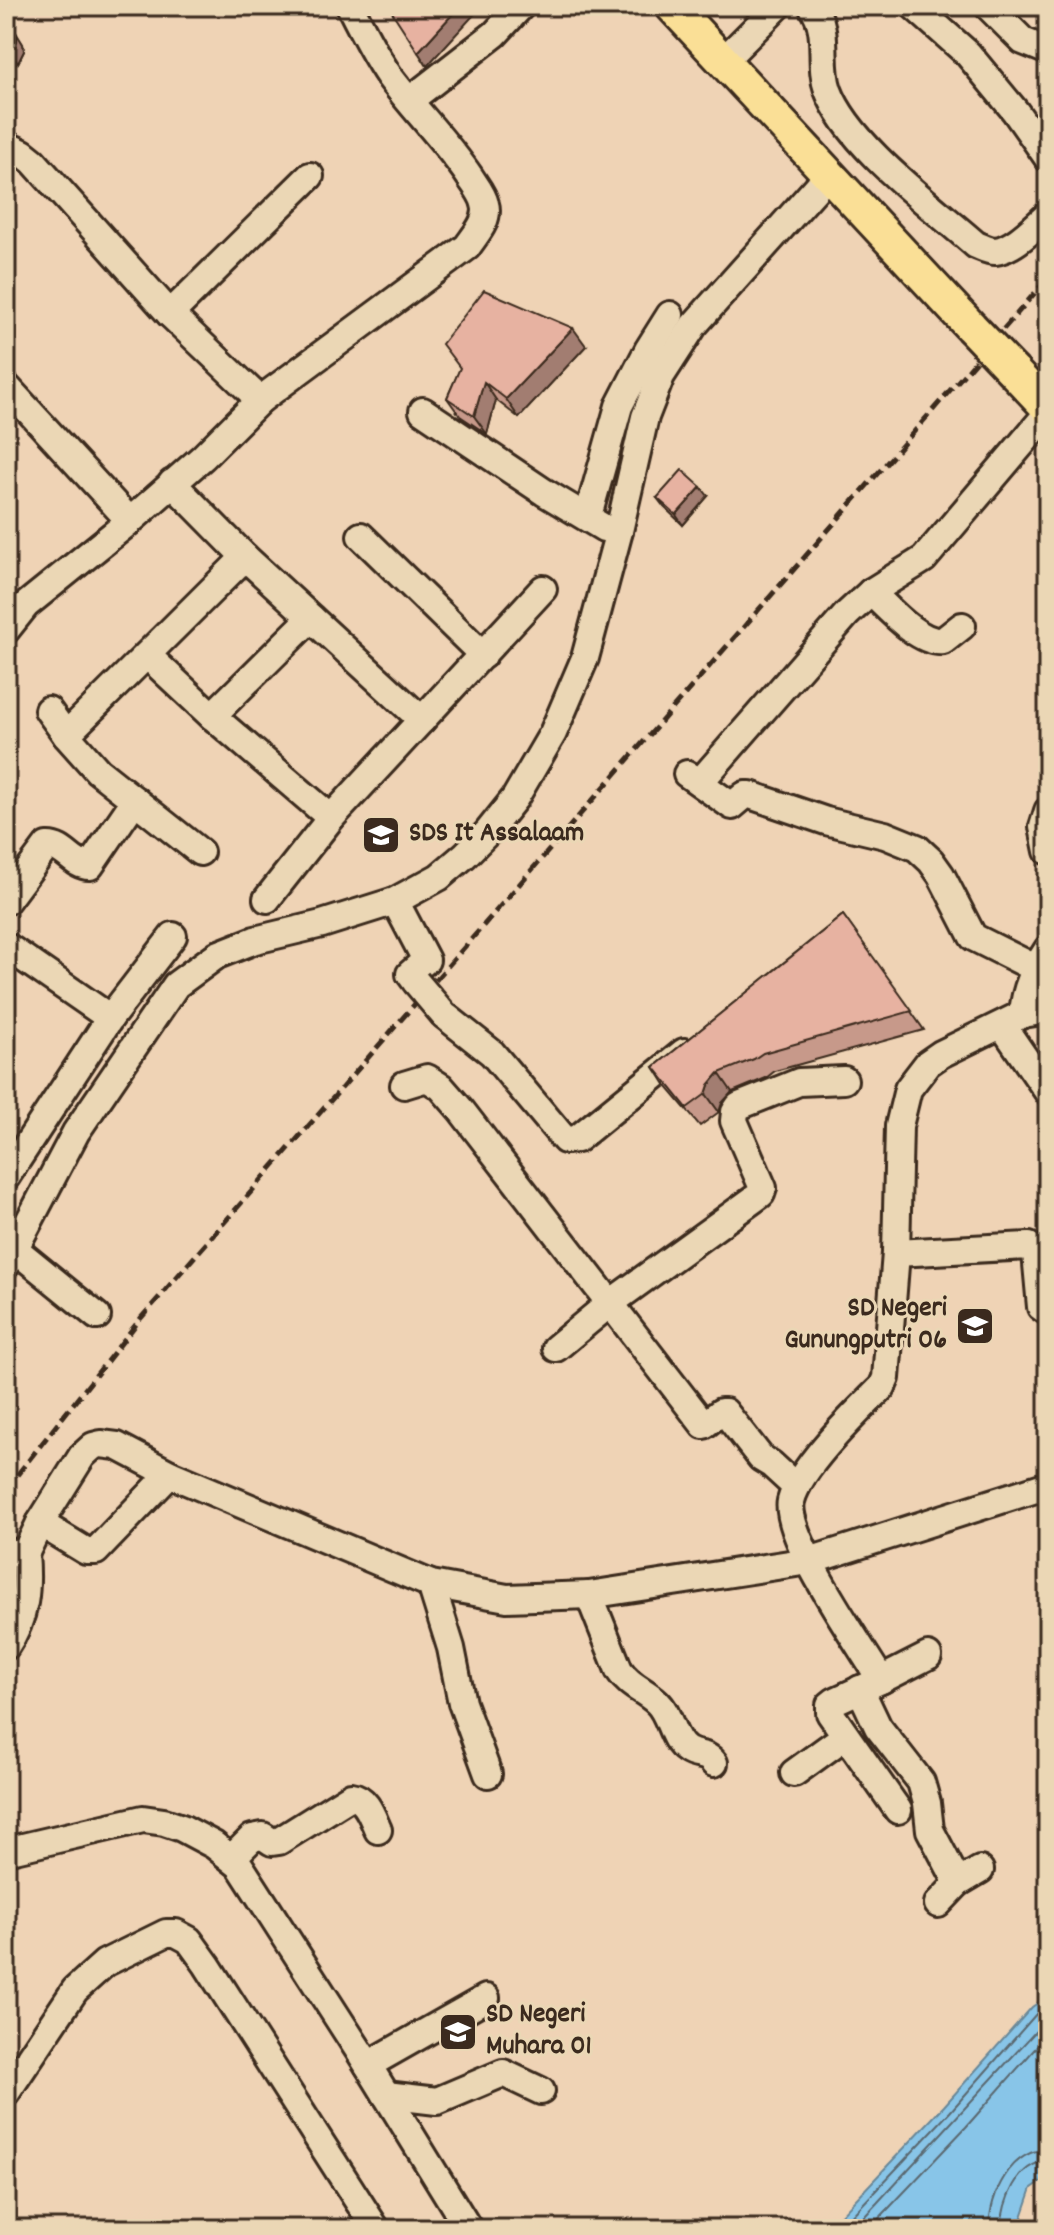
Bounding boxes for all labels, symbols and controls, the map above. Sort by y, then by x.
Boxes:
school or university icon: SDS It Assalaam [360,814,402,856]
place label: SDS It Assalaam [409,815,584,855]
place label: SD Negeri Gunungputri 06 [784,1290,947,1362]
school or university icon: SD Negeri Gunungputri 06 [954,1305,996,1347]
place label: SD Negeri Muhara 01 [486,1996,592,2068]
school or university icon: SD Negeri Muhara 01 [437,2011,479,2053]

